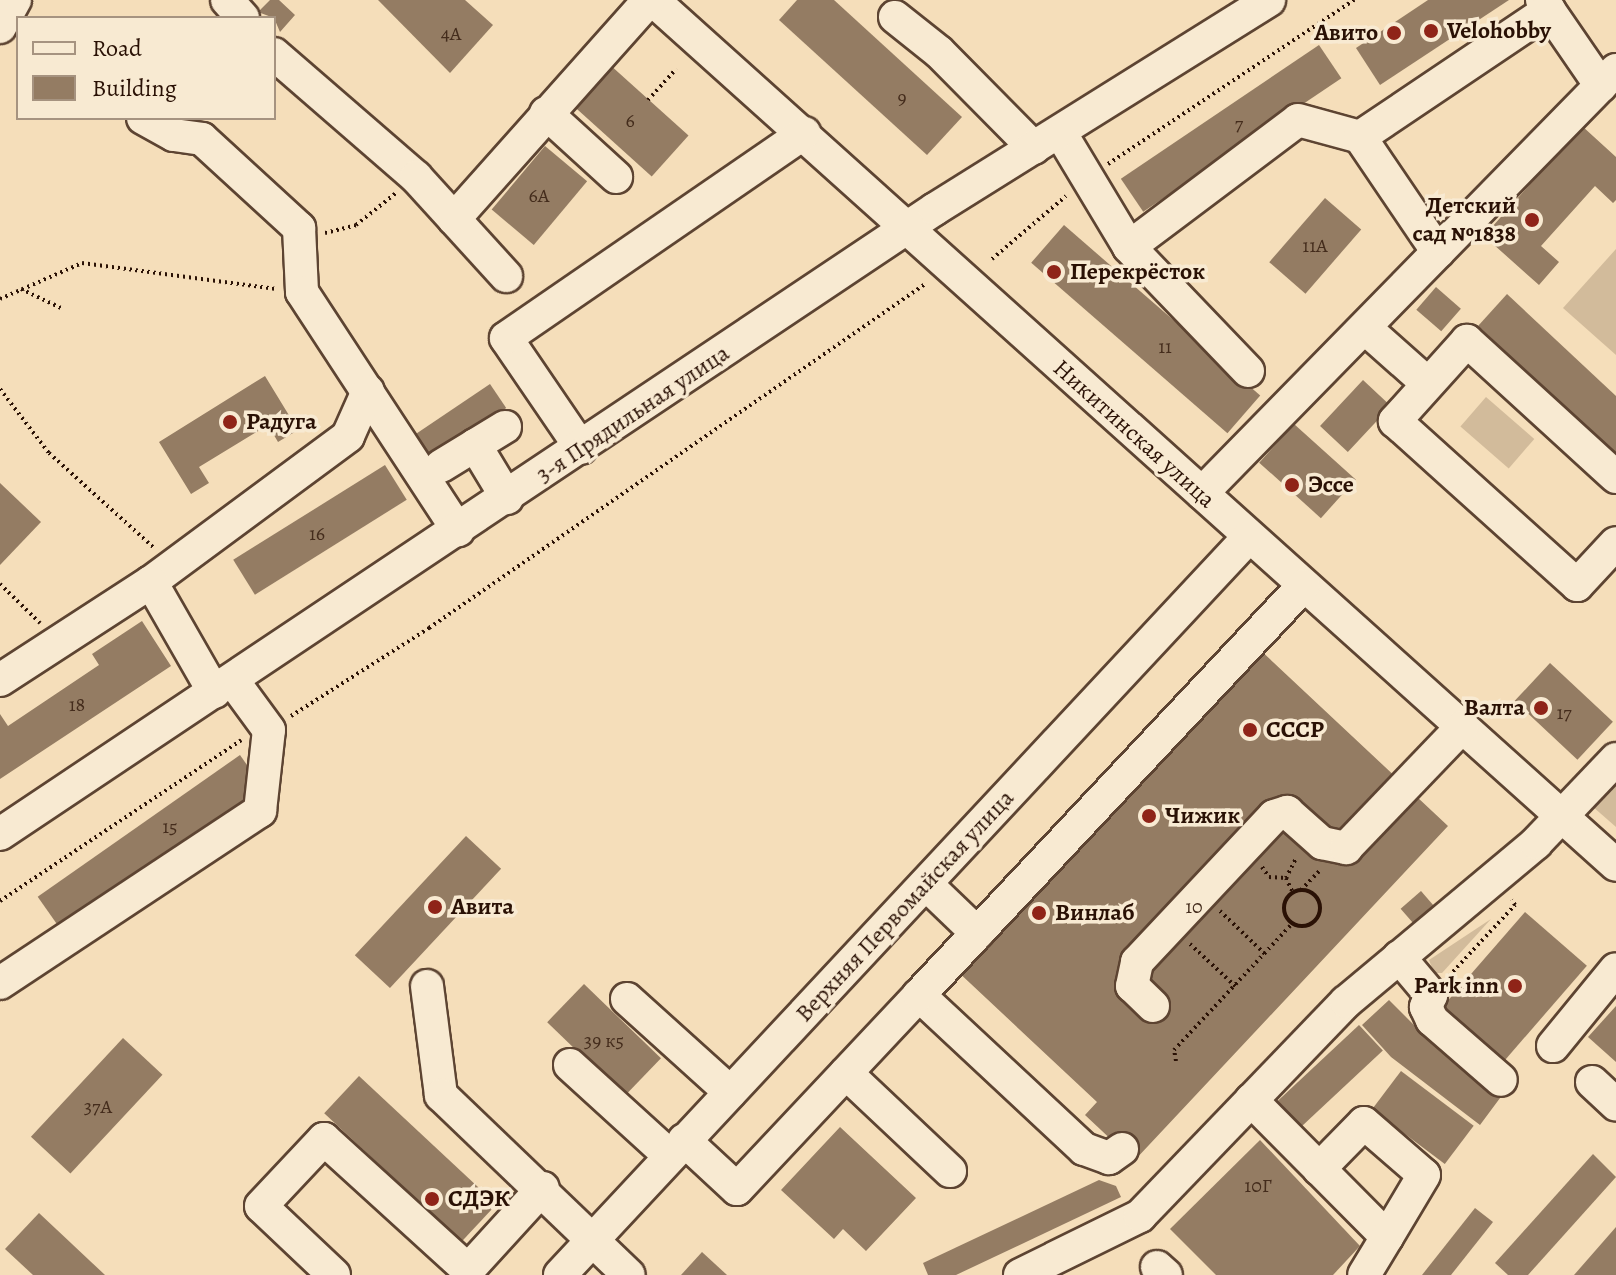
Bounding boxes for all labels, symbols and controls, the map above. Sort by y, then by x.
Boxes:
legend [16,16,276,120]
place label: Velohobby [1447,17,1551,45]
place label: Авито [1314,19,1378,47]
house number: 4А [441,21,461,45]
marker: Velohobby [1422,22,1440,40]
marker: Авито [1385,24,1403,42]
text: Road [92,32,142,64]
text: Building [92,72,177,104]
house number: 9 [897,85,907,109]
house number: 6 [625,108,635,132]
house number: 7 [1235,111,1243,135]
house number: 6А [529,183,549,207]
place label: Детский сад №1838 [1413,192,1516,248]
marker: Детский сад №1838 [1523,211,1541,229]
house number: 11А [1302,233,1328,257]
place label: Перекрёсток [1070,258,1205,286]
marker: Перекрёсток [1045,263,1063,281]
house number: 11 [1158,334,1172,358]
street label: 3-я Прядильная улица [531,339,735,489]
street label: Никитинская улица [1047,354,1221,514]
place label: Радуга [246,408,317,436]
marker: Радуга [221,413,239,431]
place label: Эссе [1308,471,1354,499]
marker: Эссе [1283,476,1301,494]
house number: 16 [309,521,325,545]
house number: 18 [69,692,85,716]
place label: Валта [1464,694,1525,722]
marker: Валта [1532,699,1550,717]
house number: 17 [1556,700,1572,724]
place label: СССР [1266,716,1324,744]
marker: СССР [1241,721,1259,739]
street label: Верхняя Первомайская улица [790,784,1020,1028]
place label: Чижик [1165,802,1240,830]
marker: Чижик [1140,807,1158,825]
house number: 15 [162,814,178,838]
place label: Авита [451,893,514,921]
house number: 10 [1185,894,1203,918]
marker: Авита [426,898,444,916]
place label: Винлаб [1055,899,1135,927]
marker: Винлаб [1030,904,1048,922]
place label: Park inn [1414,972,1499,1000]
marker: Park inn [1506,977,1524,995]
house number: 39 к5 [584,1028,624,1052]
house number: 37А [84,1094,112,1118]
house number: 10Г [1244,1173,1272,1197]
place label: СДЭК [448,1185,510,1213]
marker: СДЭК [423,1190,441,1208]

